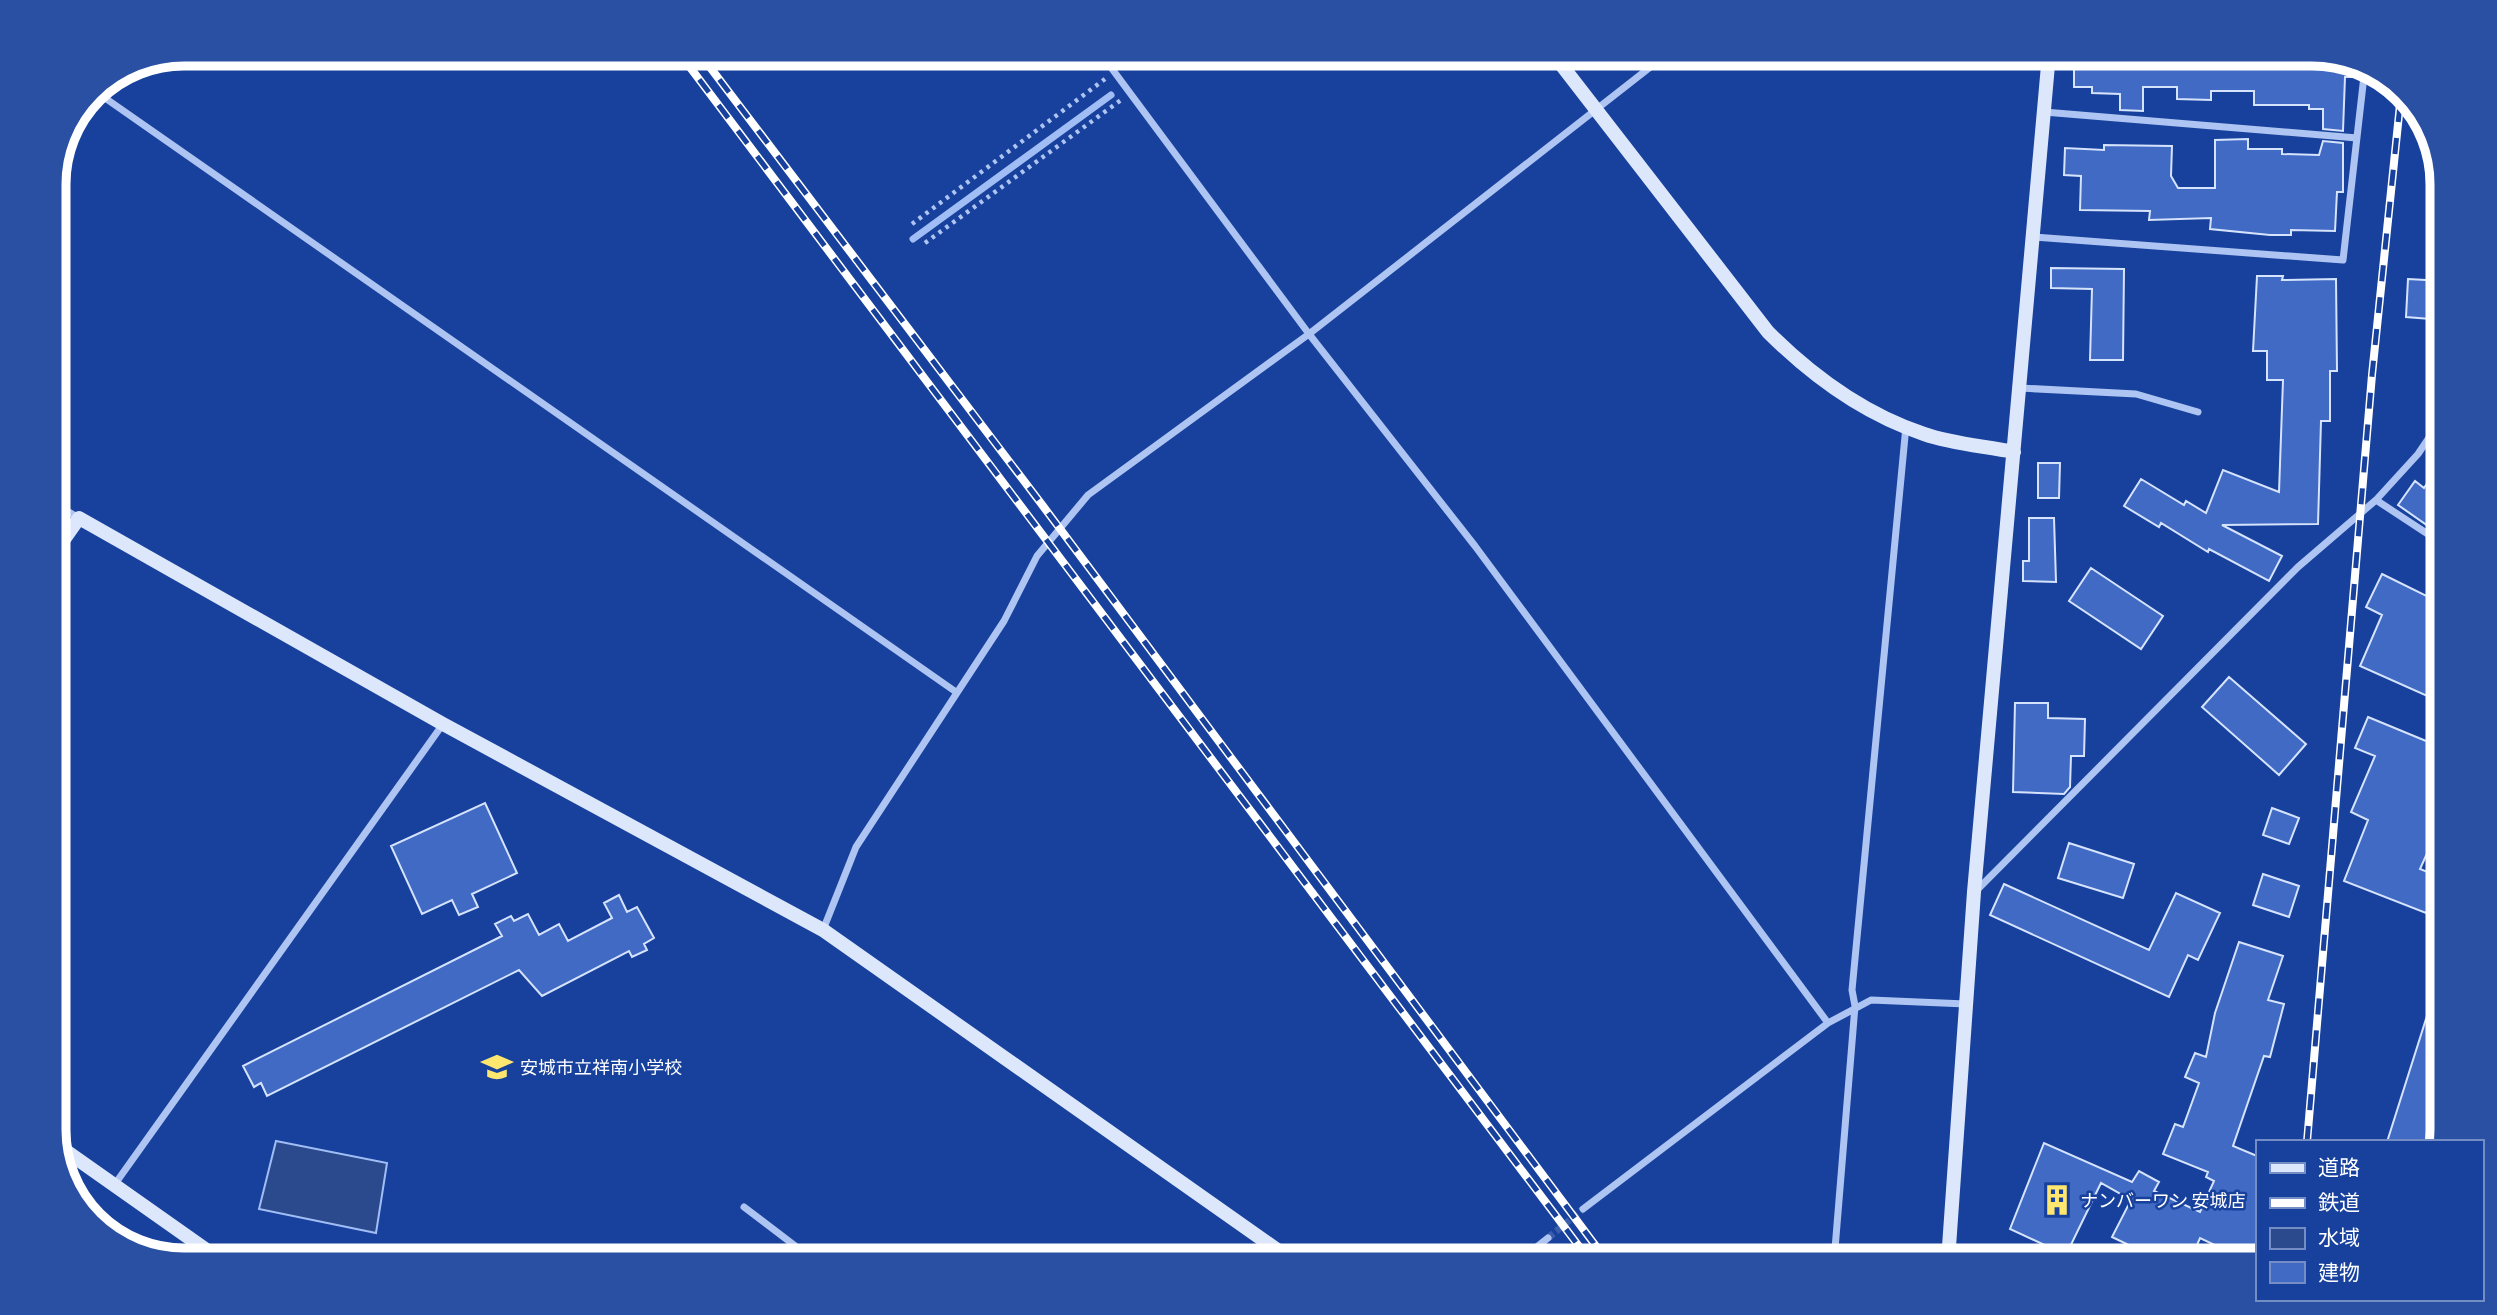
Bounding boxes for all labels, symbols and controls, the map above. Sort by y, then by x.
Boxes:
school or university icon: 安城市立祥南小学校 [480,1050,514,1084]
place label: 安城市立祥南小学校 [520,1056,682,1078]
legend [2256,1140,2483,1301]
text: 道路 [2318,1154,2360,1179]
building icon: ナンバーワン 安城店 [2040,1183,2074,1217]
place label: ナンバーワン 安城店 [2080,1189,2246,1211]
text: 鉄道 [2318,1189,2360,1214]
text: 水域 [2318,1224,2360,1249]
text: 建物 [2318,1259,2360,1284]

